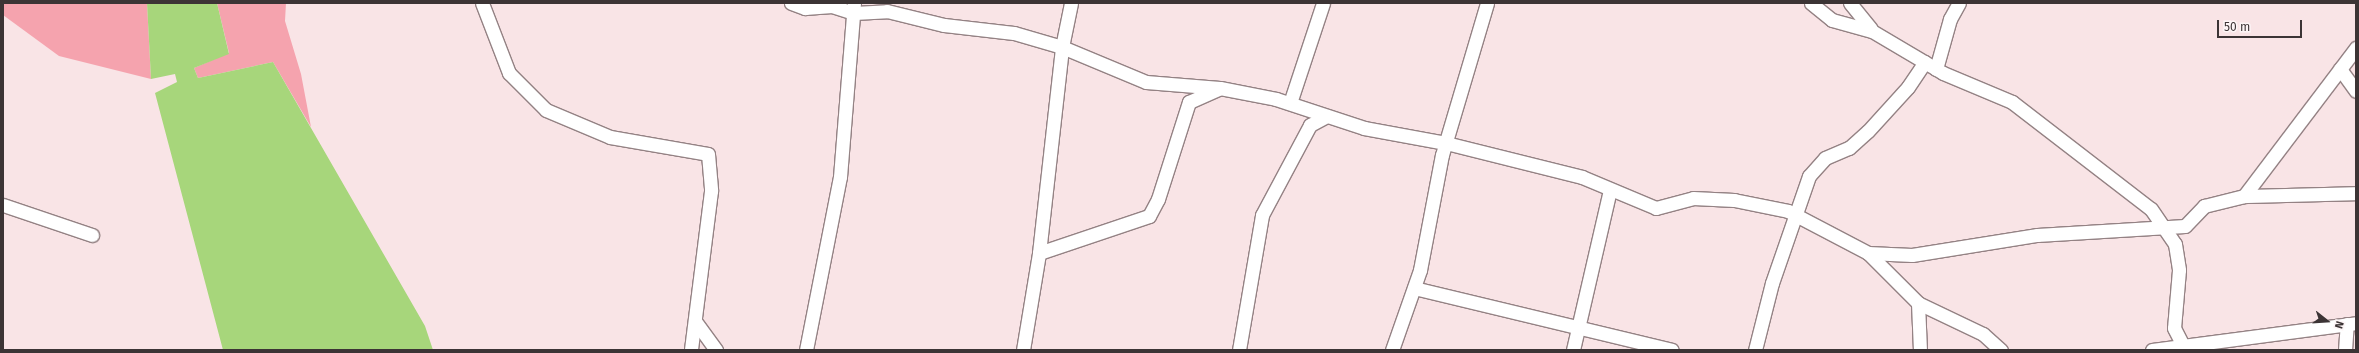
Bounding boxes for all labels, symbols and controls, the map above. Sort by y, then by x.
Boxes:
scale bar [2219,12,2304,38]
text: 50 m [2224,20,2250,34]
north arrow [2307,301,2347,341]
text: N [2332,319,2346,330]

